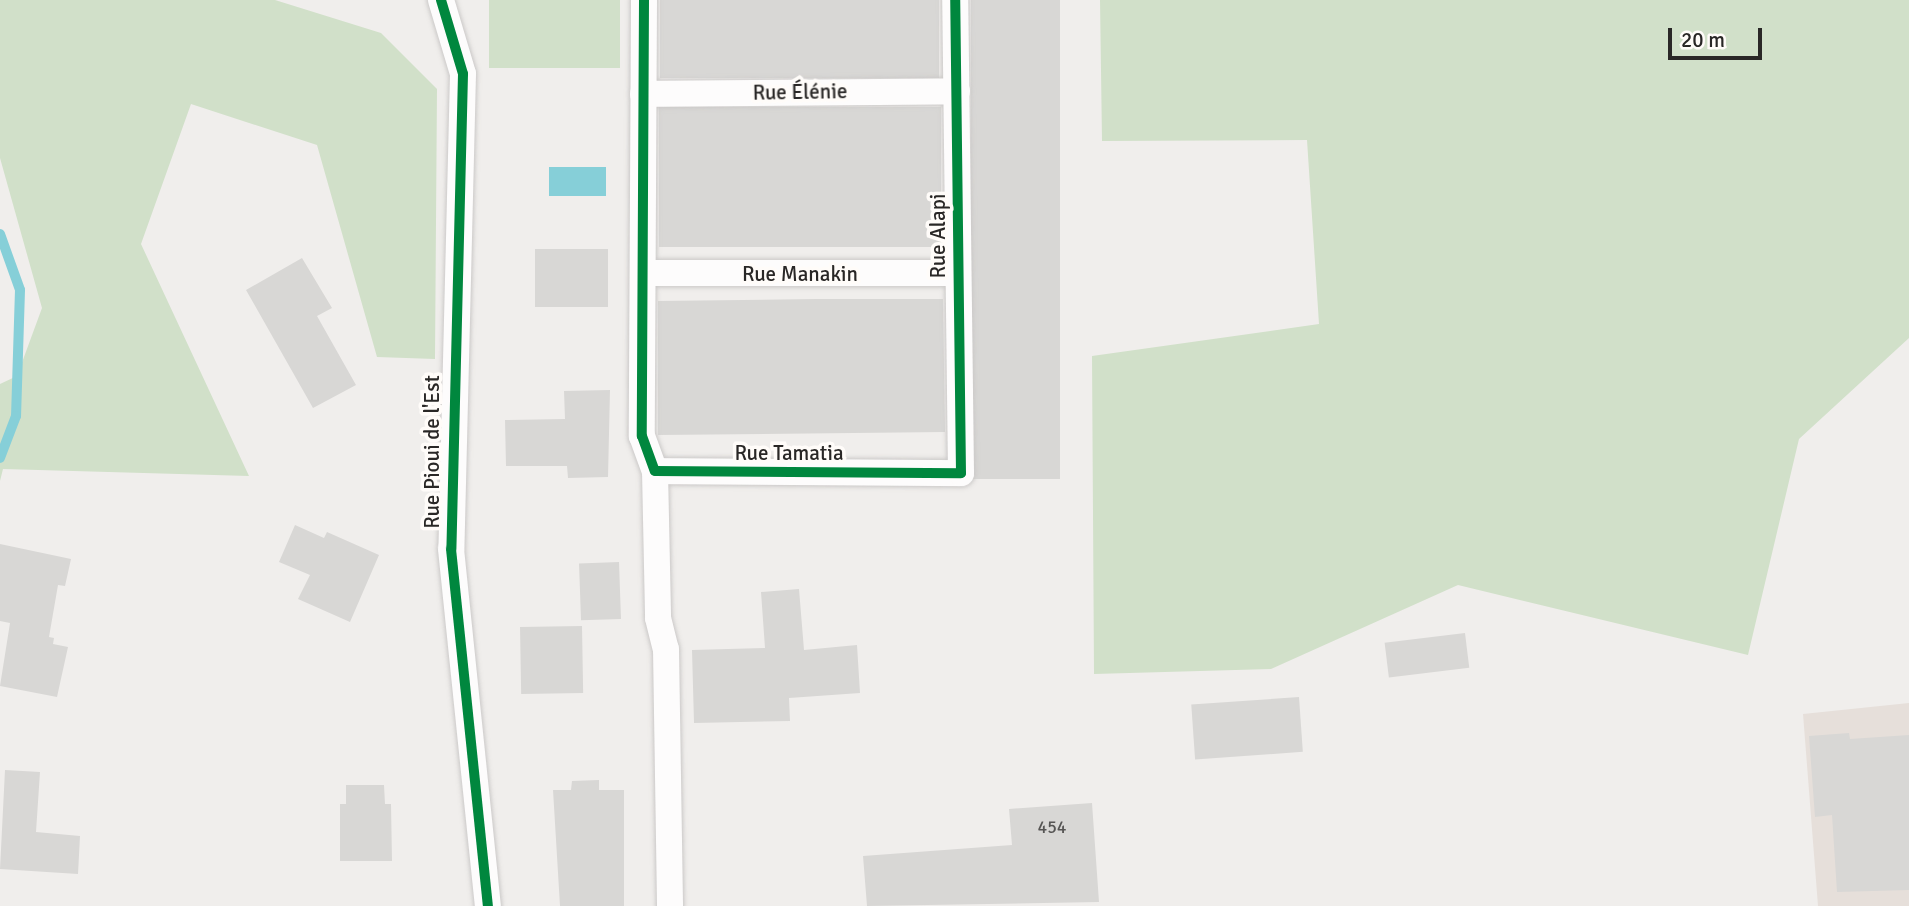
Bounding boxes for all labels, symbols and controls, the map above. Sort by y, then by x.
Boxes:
scale bar [1671,14,1766,58]
text: 20 m [1681,27,1725,53]
street label: Rue Élénie [752,79,848,105]
street label: Rue Alapi [925,193,951,279]
street label: Rue Manakin [742,261,858,287]
street label: Rue Pioui de l'Est [419,375,445,529]
street label: Rue Tamatia [734,440,844,466]
house number: 454 [1037,816,1067,838]

